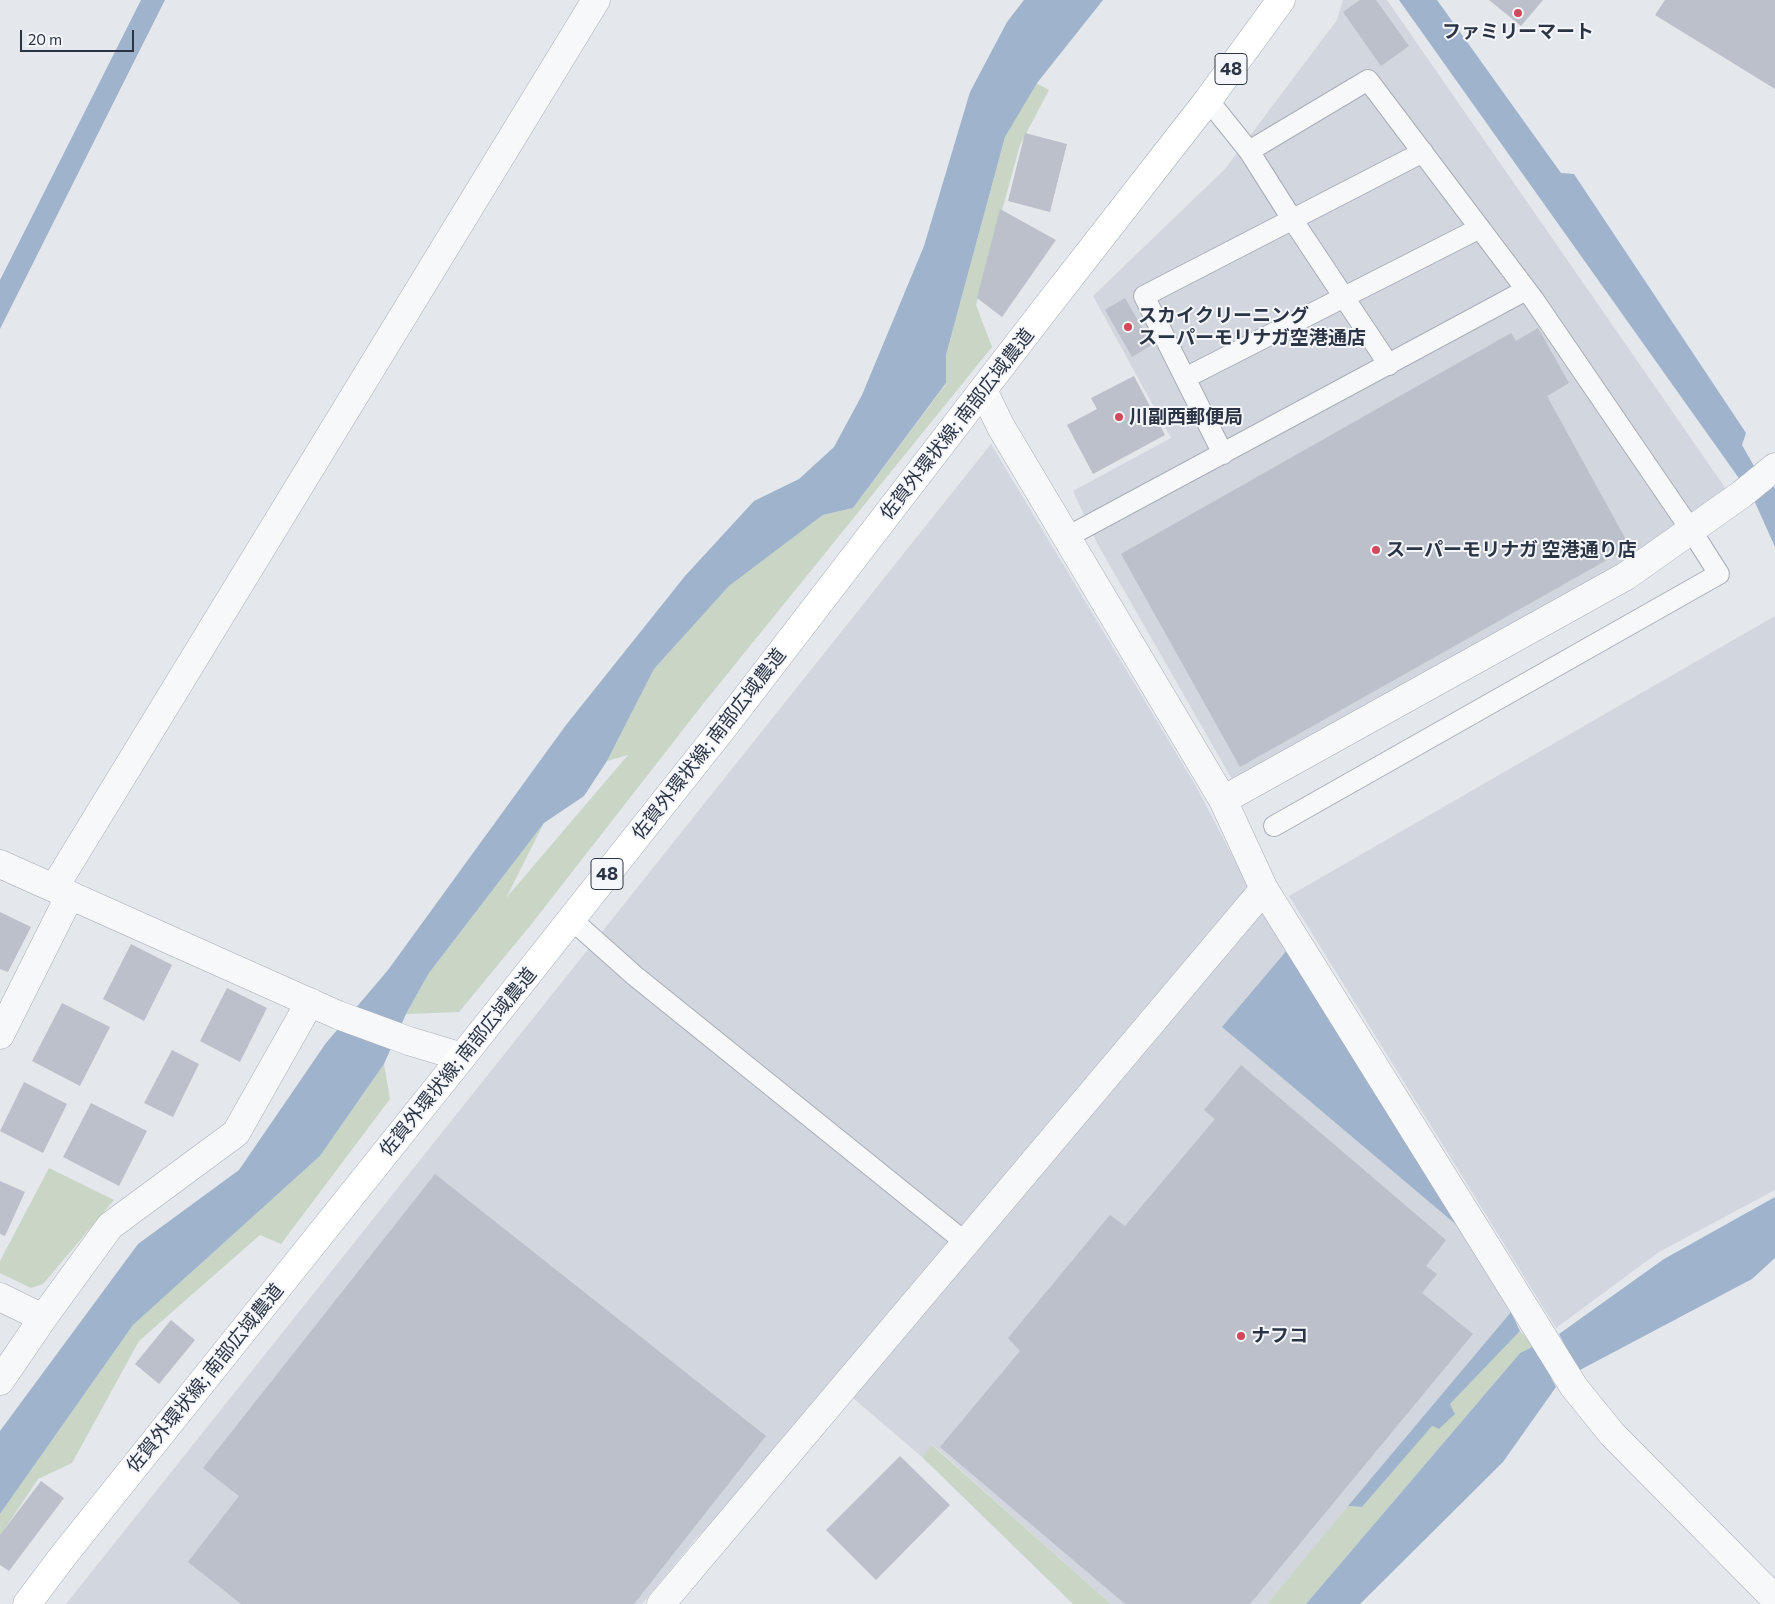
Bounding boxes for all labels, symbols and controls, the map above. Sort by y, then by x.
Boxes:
marker: ファミリーマート [1512,7,1524,19]
scale bar [22,20,136,52]
place label: ファミリーマート [1442,21,1594,43]
text: 20 m [28,30,62,48]
road number: 48 [1215,54,1247,85]
place label: スカイクリーニング スーパーモリナガ空港通店 [1138,305,1366,349]
marker: スカイクリーニング スーパーモリナガ空港通店 [1122,321,1134,333]
street label: 佐賀外環状線; 南部広域農道 [875,324,1039,524]
place label: 川副西郵便局 [1129,406,1243,428]
marker: 川副西郵便局 [1113,411,1125,423]
place label: スーパーモリナガ 空港通り店 [1386,539,1637,561]
marker: スーパーモリナガ 空港通り店 [1370,544,1382,556]
street label: 佐賀外環状線; 南部広域農道 [627,644,791,844]
road number: 48 [591,859,623,890]
street label: 佐賀外環状線; 南部広域農道 [375,963,541,1161]
street label: 佐賀外環状線; 南部広域農道 [122,1279,288,1477]
place label: ナフコ [1251,1325,1308,1347]
marker: ナフコ [1235,1330,1247,1342]

